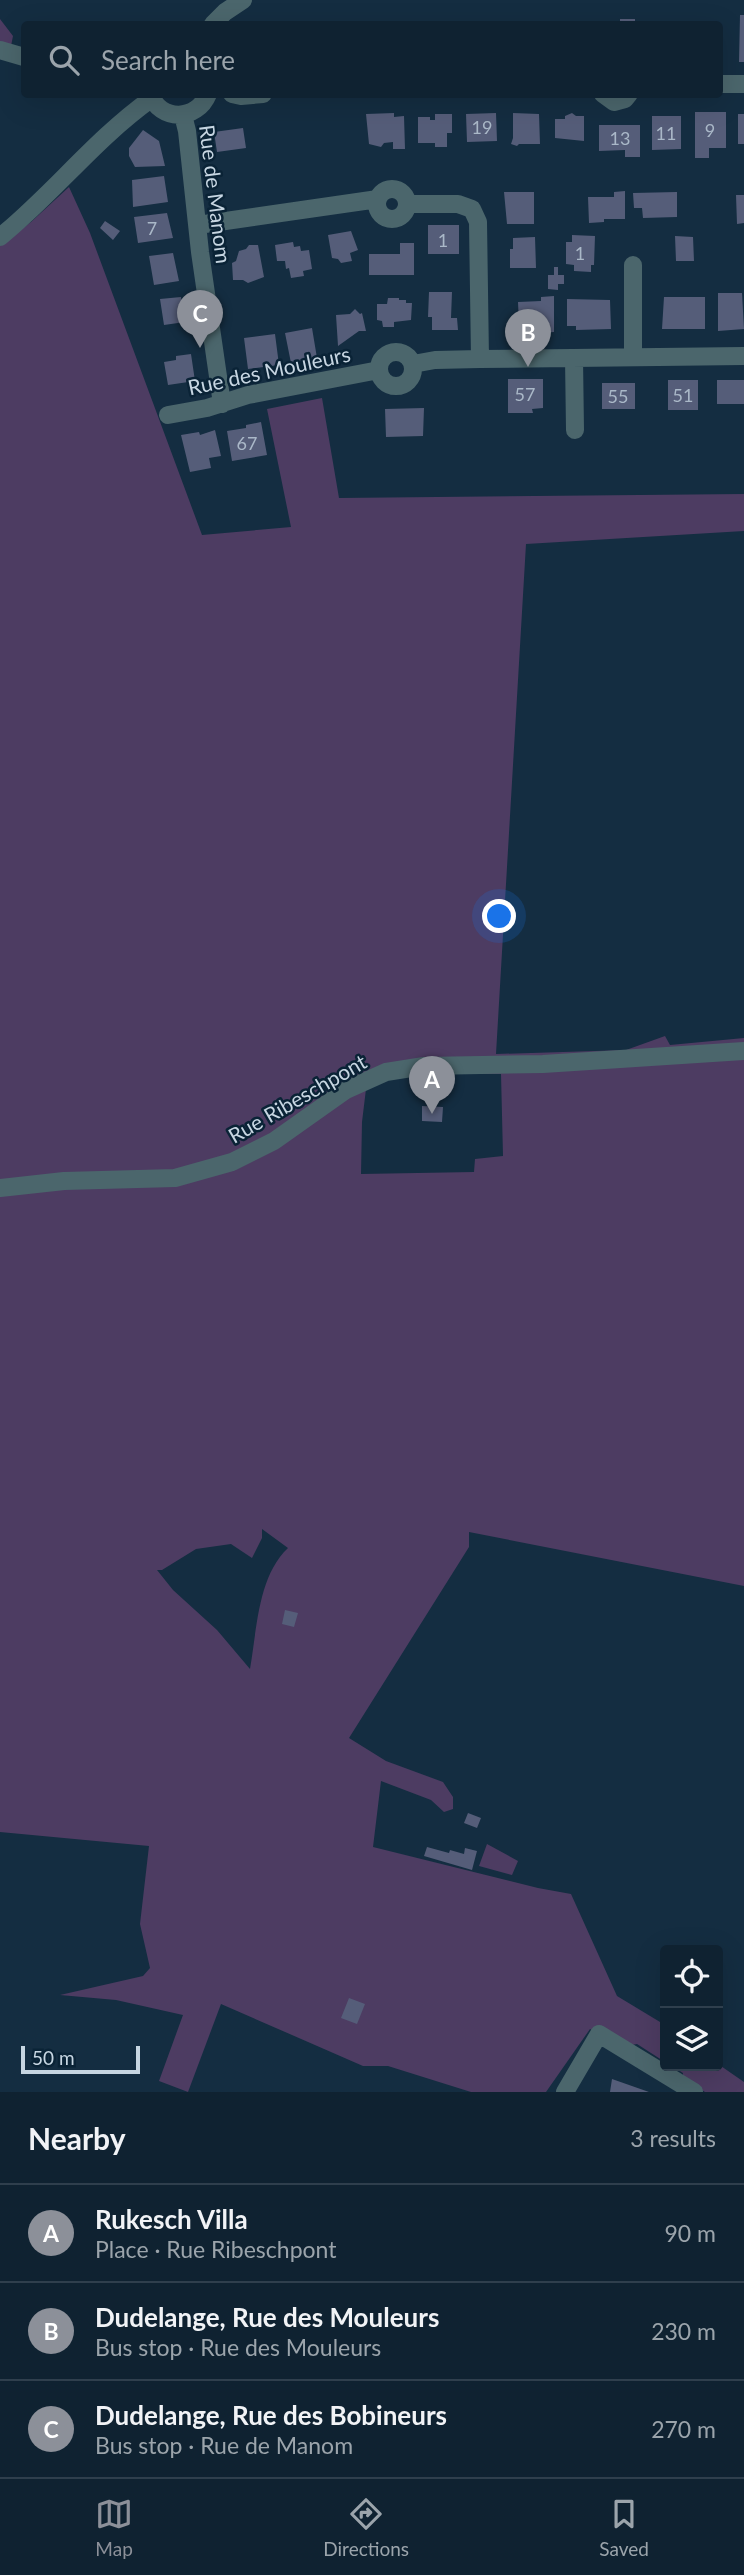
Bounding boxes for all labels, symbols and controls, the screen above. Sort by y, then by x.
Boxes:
search box [21,21,723,98]
icon: search [45,41,83,79]
text: Search here [101,44,235,76]
house number: 19 [472,116,492,138]
house number: 9 [705,119,715,141]
house number: 11 [656,122,676,144]
street label: Rue de Manom [195,123,237,265]
house number: 13 [610,127,630,149]
house number: 7 [147,217,157,239]
house number: 1 [438,229,448,251]
house number: 1 [575,242,585,264]
pin: C [177,290,223,348]
pin: B [505,309,551,367]
street label: Rue des Mouleurs [185,341,353,399]
house number: 57 [515,383,535,405]
house number: 51 [673,384,693,406]
house number: 55 [608,385,628,407]
house number: 67 [237,432,257,454]
your location [482,899,516,933]
street label: Rue Ribeschpont [223,1048,371,1148]
pin: A [409,1056,455,1114]
map controls [660,1945,723,2071]
button: locate [660,1945,723,2008]
button: layers [660,2008,723,2071]
scale bar [21,2043,140,2075]
text: 50 m [32,2046,75,2069]
text: Nearby [28,2120,126,2156]
text: 3 results [630,2124,716,2152]
text: Rukesch Villa [95,2203,248,2235]
text: A [43,2219,59,2247]
text: 90 m [665,2219,716,2247]
text: Place · Rue Ribeschpont [95,2235,337,2263]
text: Dudelange, Rue des Mouleurs [95,2301,439,2333]
text: B [43,2317,59,2345]
text: 230 m [651,2317,716,2345]
text: Bus stop · Rue des Mouleurs [95,2333,381,2361]
text: Dudelange, Rue des Bobineurs [95,2399,447,2431]
text: C [43,2415,59,2443]
text: 270 m [651,2415,716,2443]
text: Bus stop · Rue de Manom [95,2431,353,2459]
tab: Map [95,2495,133,2560]
tab: Directions [323,2495,409,2560]
tab: Saved [599,2495,649,2560]

